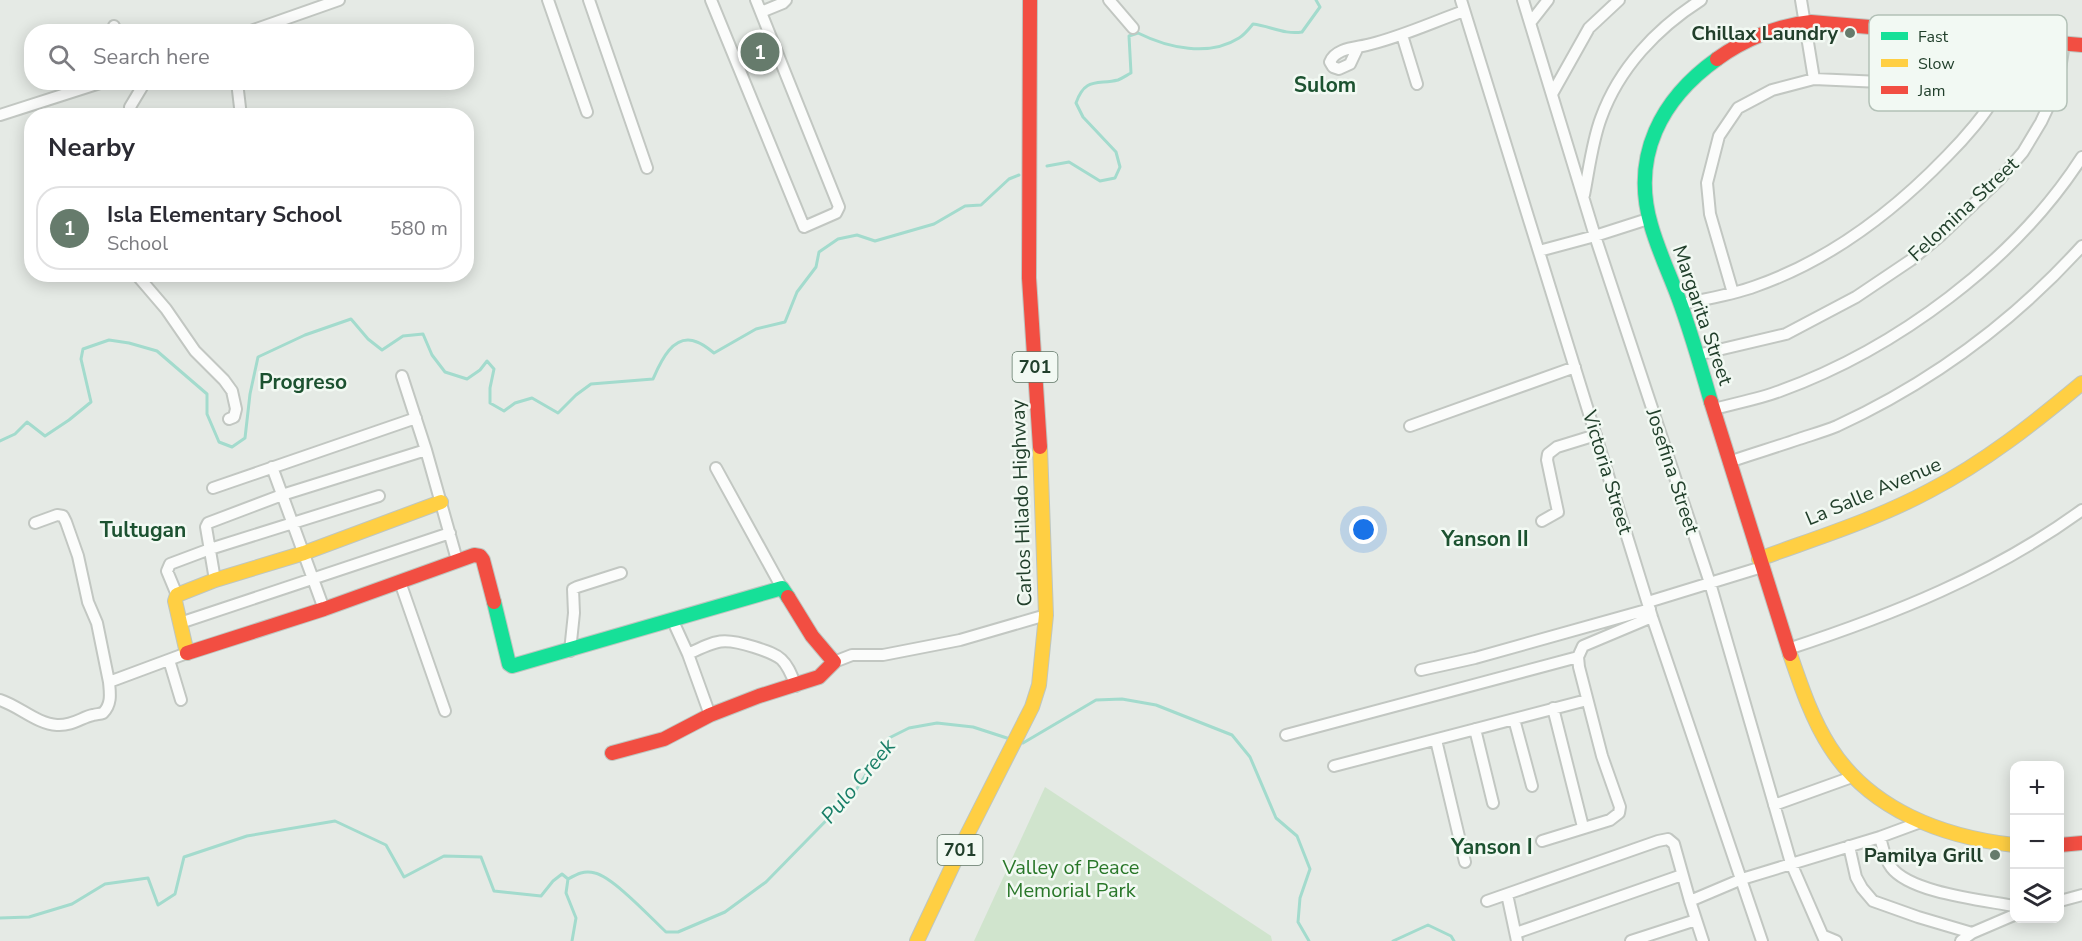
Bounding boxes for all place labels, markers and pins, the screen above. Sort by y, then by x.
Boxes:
place label: Chillax Laundry [1691,20,1838,47]
marker: Chillax Laundry [1843,26,1857,40]
pin: 1 [740,29,780,74]
place label: Pamilya Grill [1864,842,1984,869]
marker: Pamilya Grill [1988,848,2002,862]

